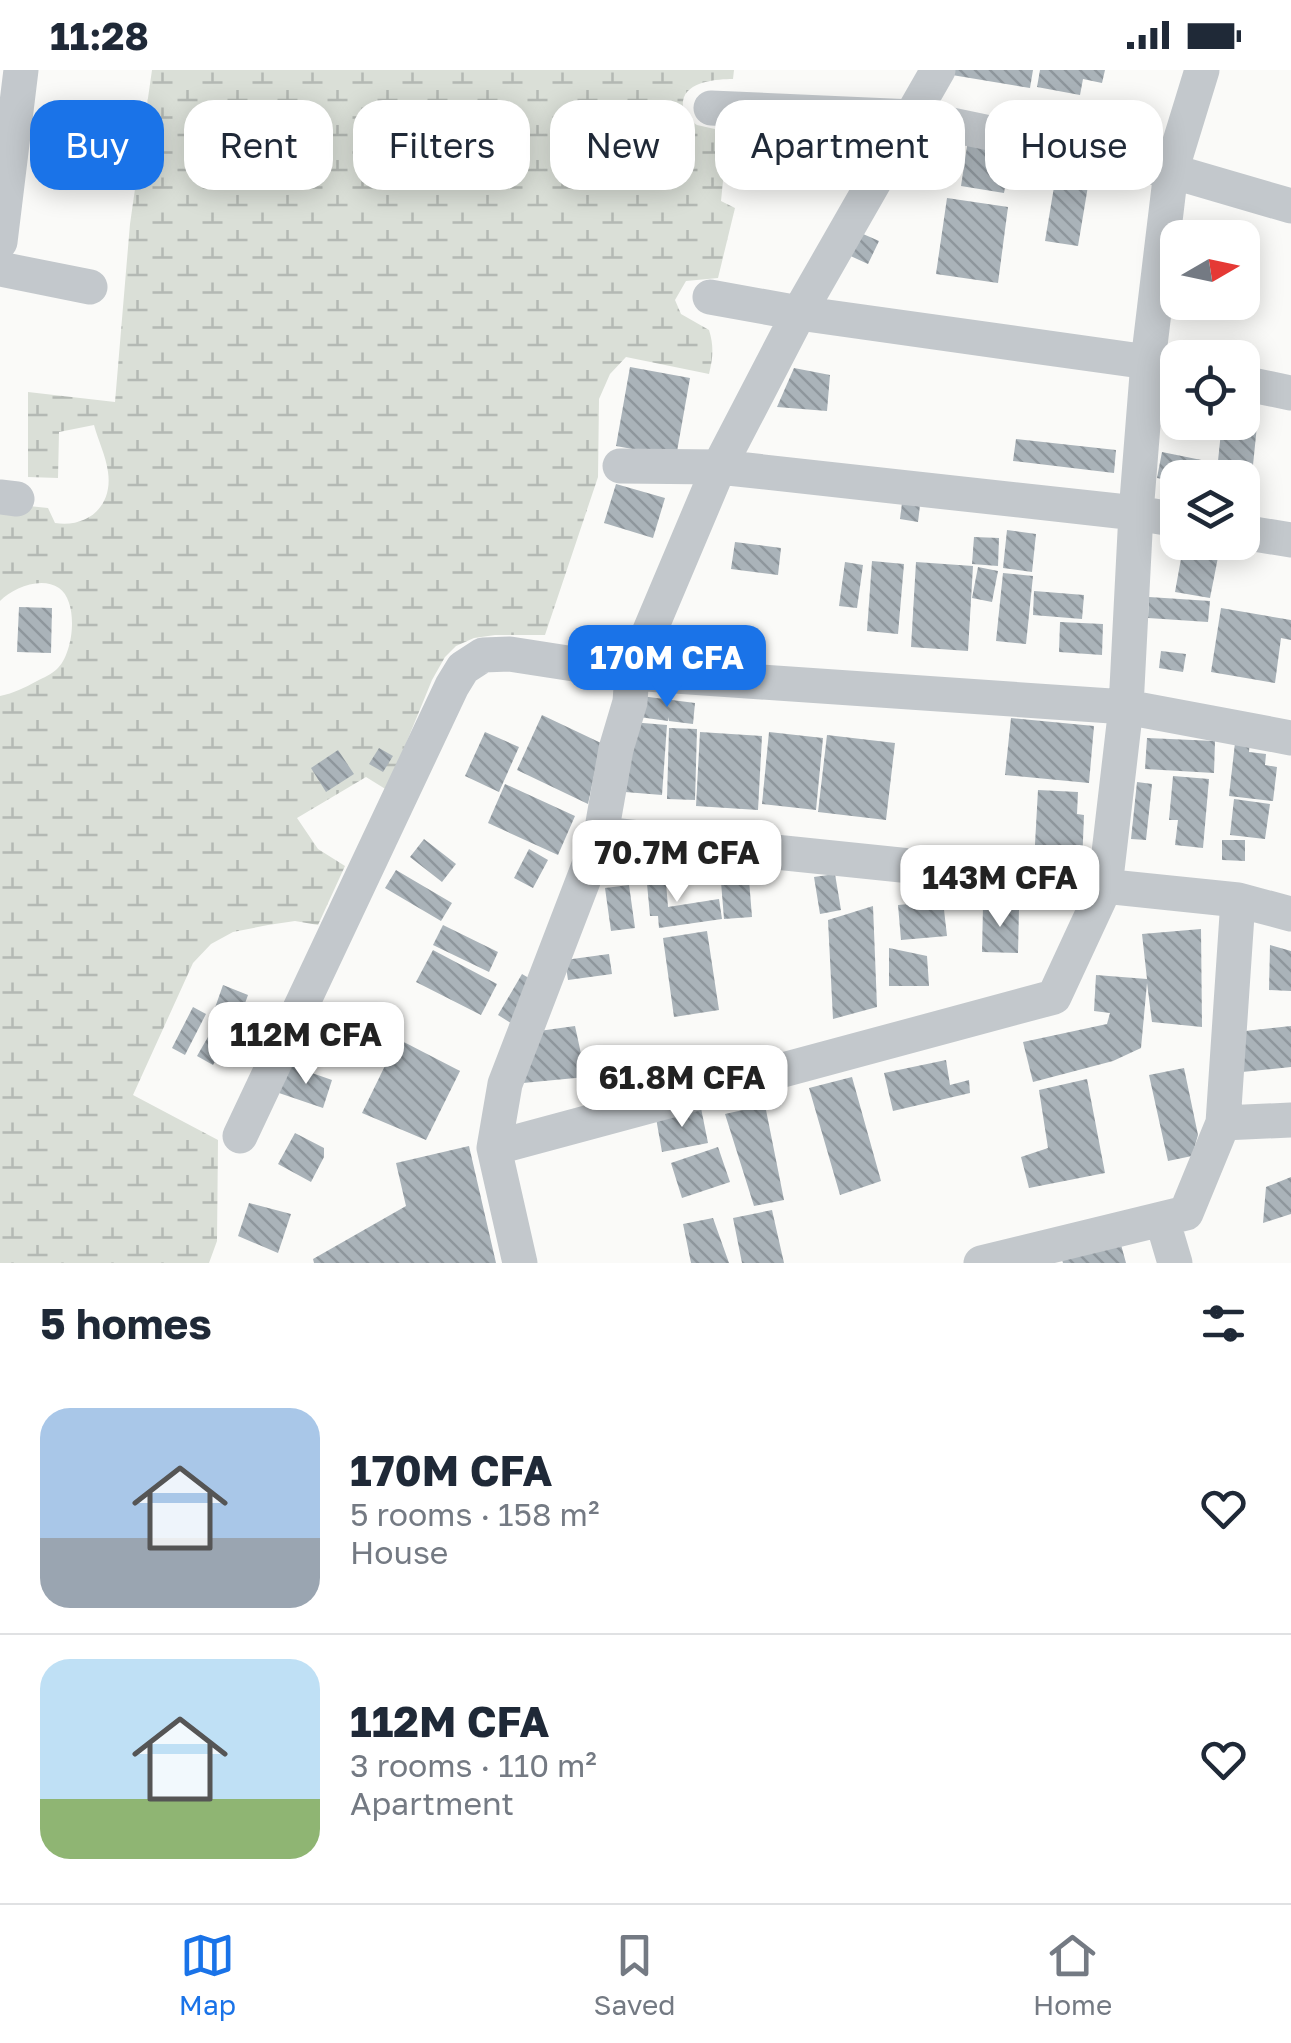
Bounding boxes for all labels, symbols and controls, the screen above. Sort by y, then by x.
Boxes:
text: 11:28 [50,13,149,58]
chip: Buy [30,100,164,190]
chip: Rent [184,100,333,190]
chip: Filters [353,100,530,190]
chip: New [550,100,695,190]
chip: Apartment [715,100,965,190]
chip: House [985,100,1163,190]
north arrow [1160,220,1260,320]
map controls [1160,220,1260,560]
button: locate [1160,340,1260,440]
button: layers [1160,460,1260,560]
pin: 170M CFA [564,625,770,710]
text: 170M CFA [590,638,744,676]
pin: 70.7M CFA [563,820,791,905]
text: 70.7M CFA [594,833,760,871]
pin: 143M CFA [897,845,1103,930]
text: 143M CFA [922,858,1078,896]
pin: 112M CFA [203,1002,409,1087]
text: 112M CFA [230,1015,382,1053]
pin: 61.8M CFA [568,1045,796,1130]
text: 61.8M CFA [599,1058,765,1096]
icon: filters [1196,1296,1251,1351]
text: 5 homes [40,1298,212,1348]
text: 170M CFA [350,1445,552,1495]
icon: home [120,1448,240,1568]
icon: heart [1196,1481,1251,1536]
text: 5 rooms · 158 m² [350,1495,599,1533]
text: House [350,1533,448,1571]
text: 112M CFA [350,1696,549,1746]
icon: home [120,1699,240,1819]
icon: heart [1196,1732,1251,1787]
text: 3 rooms · 110 m² [350,1746,597,1784]
text: Apartment [350,1784,514,1822]
tab: Map [179,1928,236,2021]
tab: Saved [594,1928,675,2021]
tab: Home [1033,1928,1112,2021]

